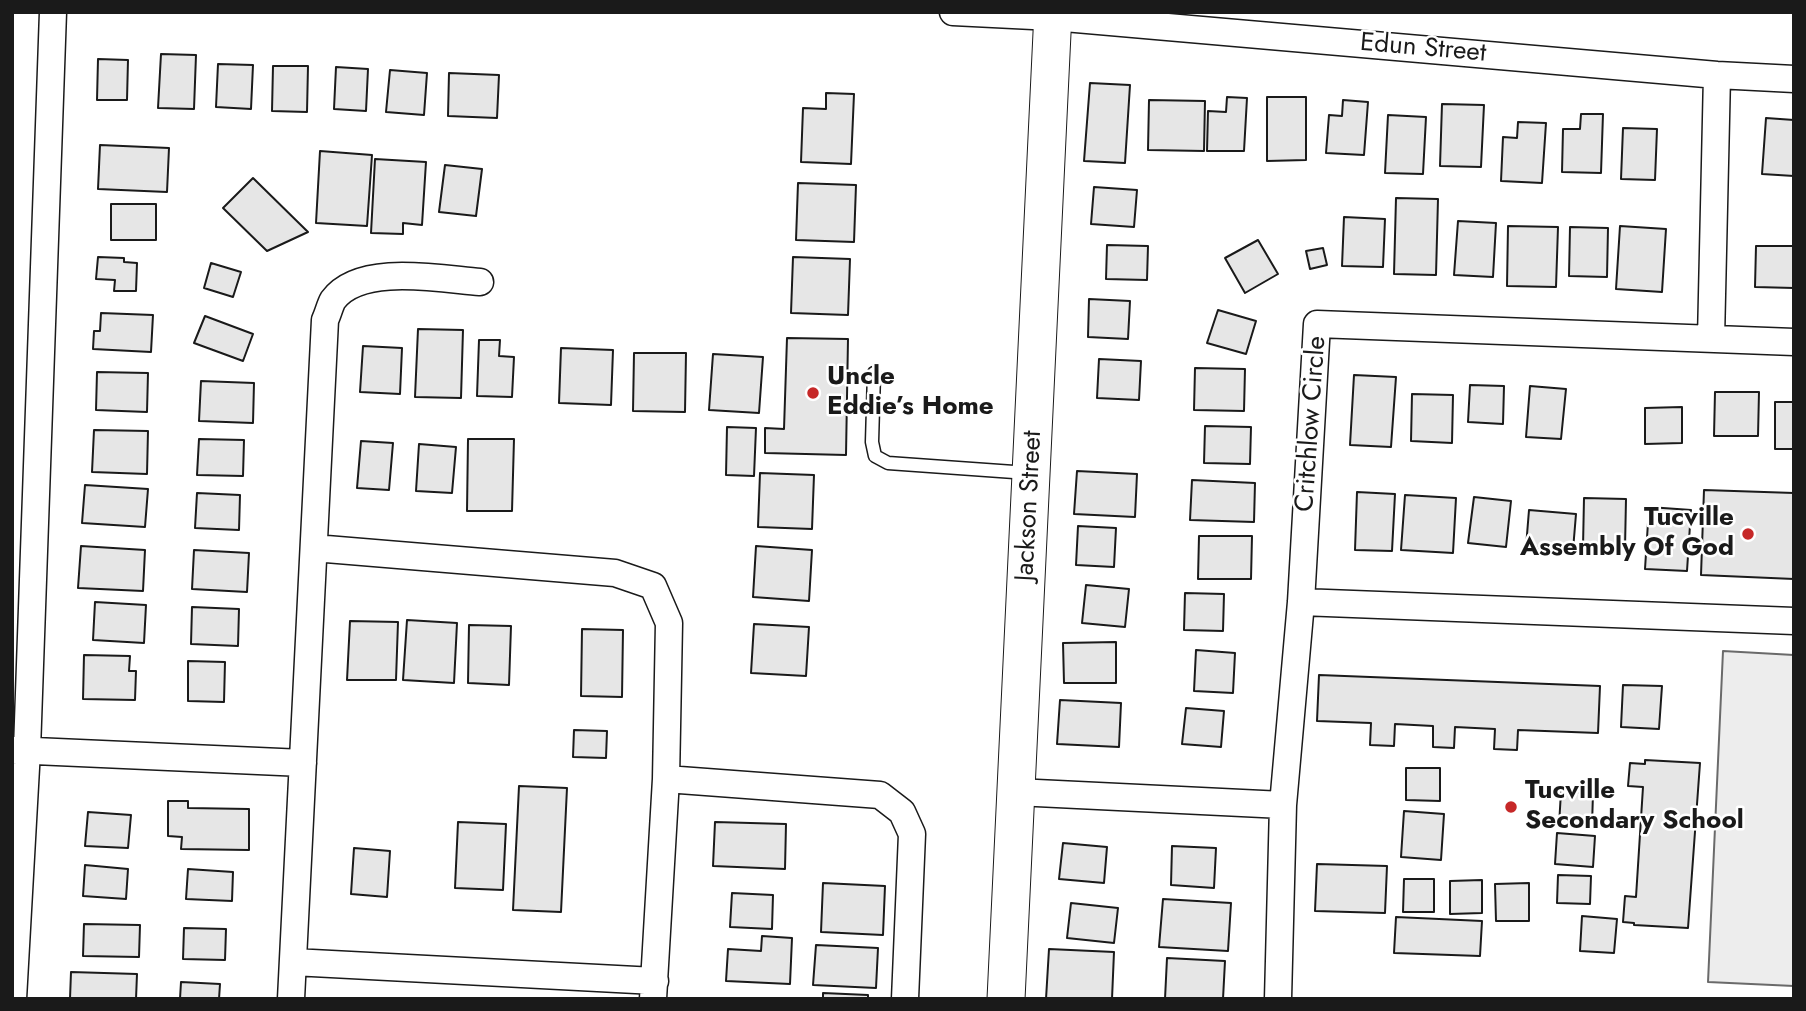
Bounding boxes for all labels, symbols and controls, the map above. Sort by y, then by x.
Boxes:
street label: Edun Street [1359,28,1487,70]
street label: Critchlow Circle [1290,335,1334,513]
place label: Uncle Eddie’s Home [827,362,994,424]
marker: Uncle Eddie’s Home [805,385,821,401]
street label: Jackson Street [1010,430,1050,582]
place label: Tucville Assembly Of God [1520,503,1734,564]
marker: Tucville Assembly Of God [1740,526,1756,542]
place label: Tucville Secondary School [1525,776,1744,838]
marker: Tucville Secondary School [1503,799,1519,815]

